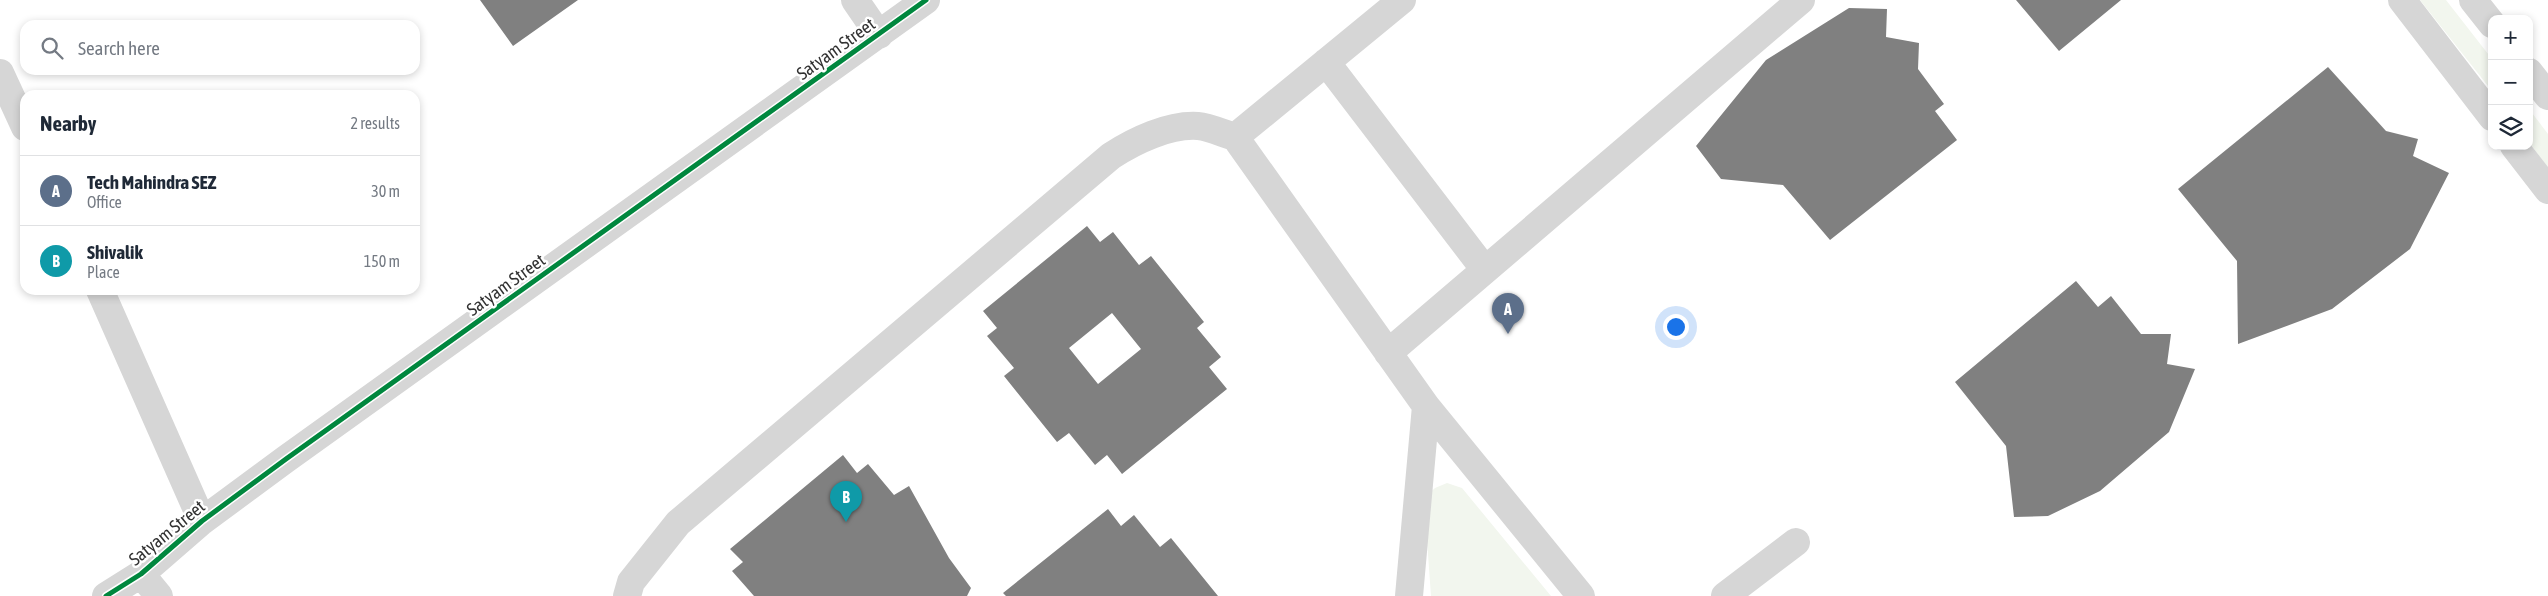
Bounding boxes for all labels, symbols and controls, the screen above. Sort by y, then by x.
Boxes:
street label: Satyam Street [792,13,879,84]
map controls [2488,15,2533,150]
button: + [2488,15,2533,60]
search box [20,20,420,75]
icon: search [38,34,66,62]
text: Search here [78,37,160,59]
button: − [2488,60,2533,105]
button: layers [2488,105,2533,150]
text: Nearby [40,111,96,135]
text: 2 results [350,114,400,132]
text: Tech Mahindra SEZ [87,171,216,193]
text: A [52,182,60,200]
text: 30 m [371,182,400,200]
text: Office [87,193,122,211]
text: Shivalik [87,241,143,263]
street label: Satyam Street [462,249,549,320]
text: B [52,252,60,270]
text: 150 m [364,252,400,270]
text: Place [87,263,120,281]
pin: A [1492,293,1524,334]
your location [1663,314,1689,340]
pin: B [830,481,862,522]
street label: Satyam Street [124,496,209,570]

